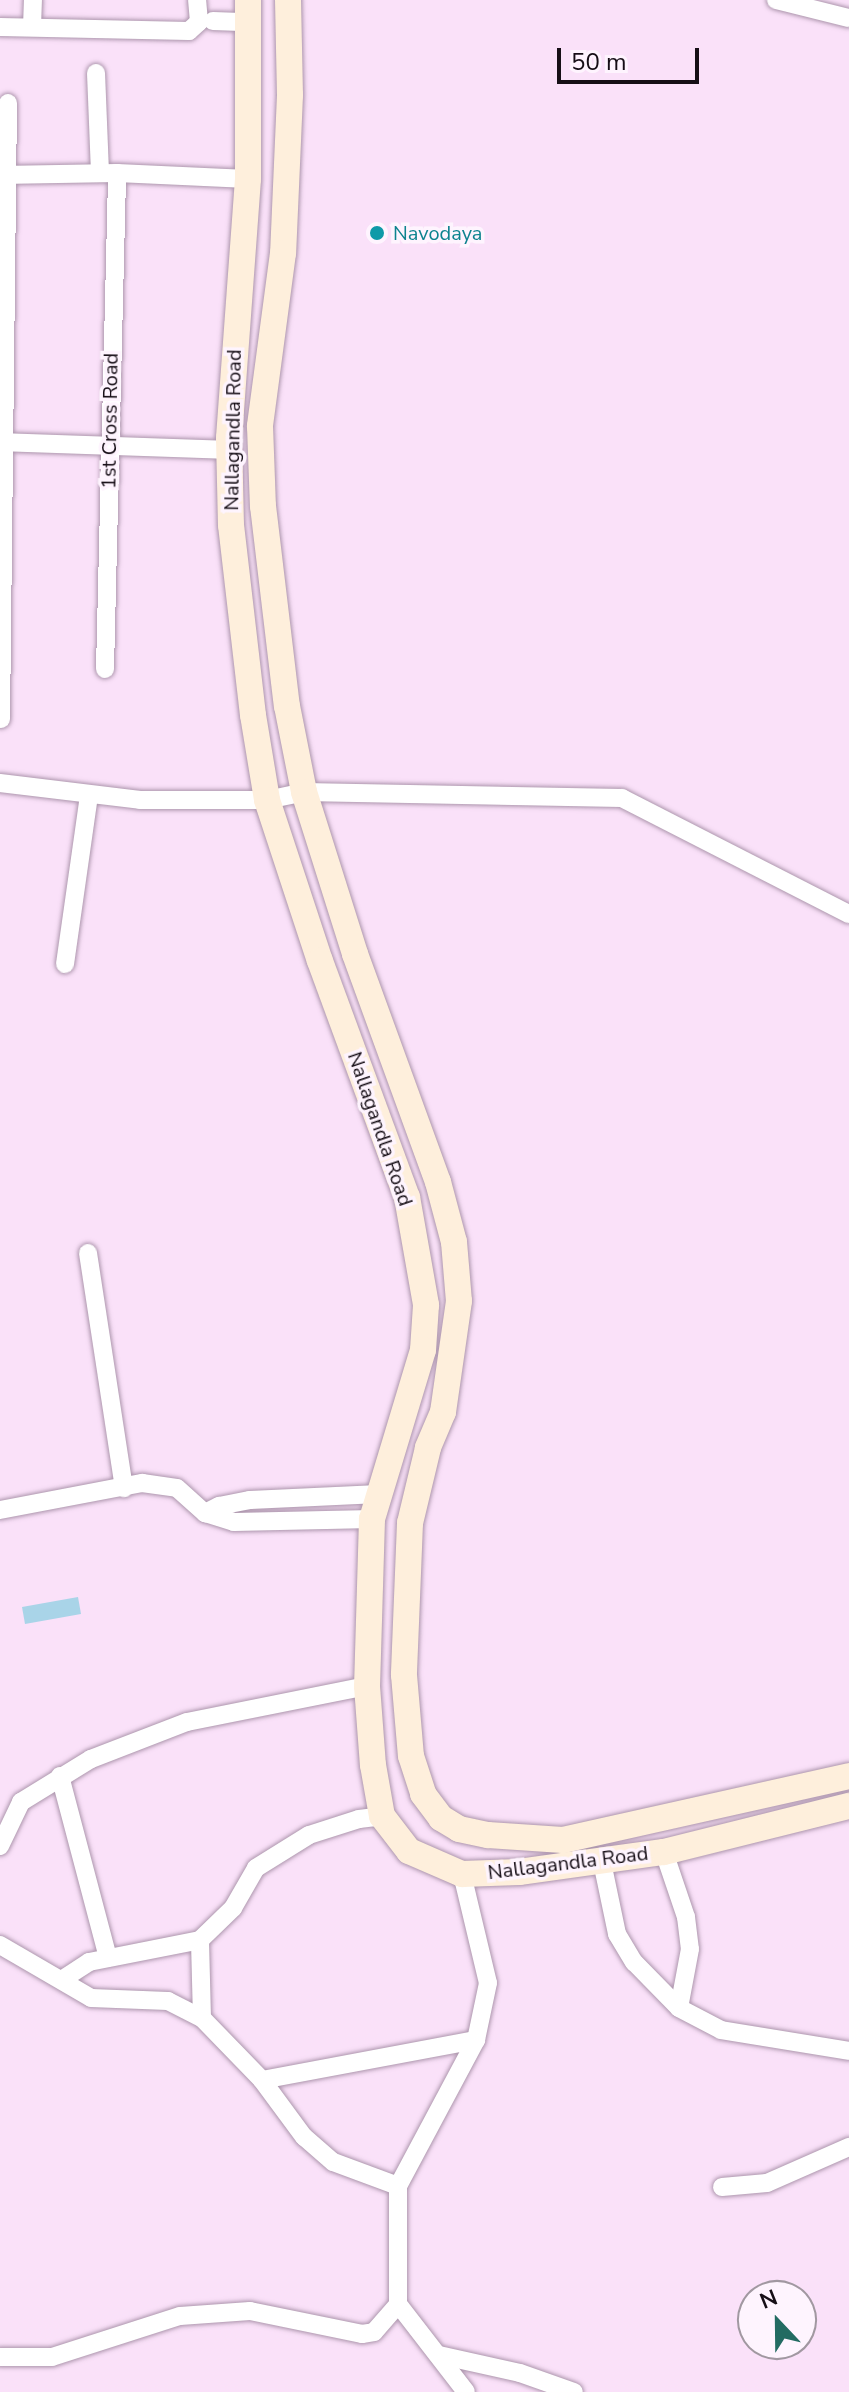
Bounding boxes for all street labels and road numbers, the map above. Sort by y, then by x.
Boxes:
street label: Nallagandla Road [220,349,246,511]
street label: 1st Cross Road [97,353,123,489]
street label: Nallagandla Road [342,1049,418,1209]
street label: Nallagandla Road [486,1841,650,1885]

